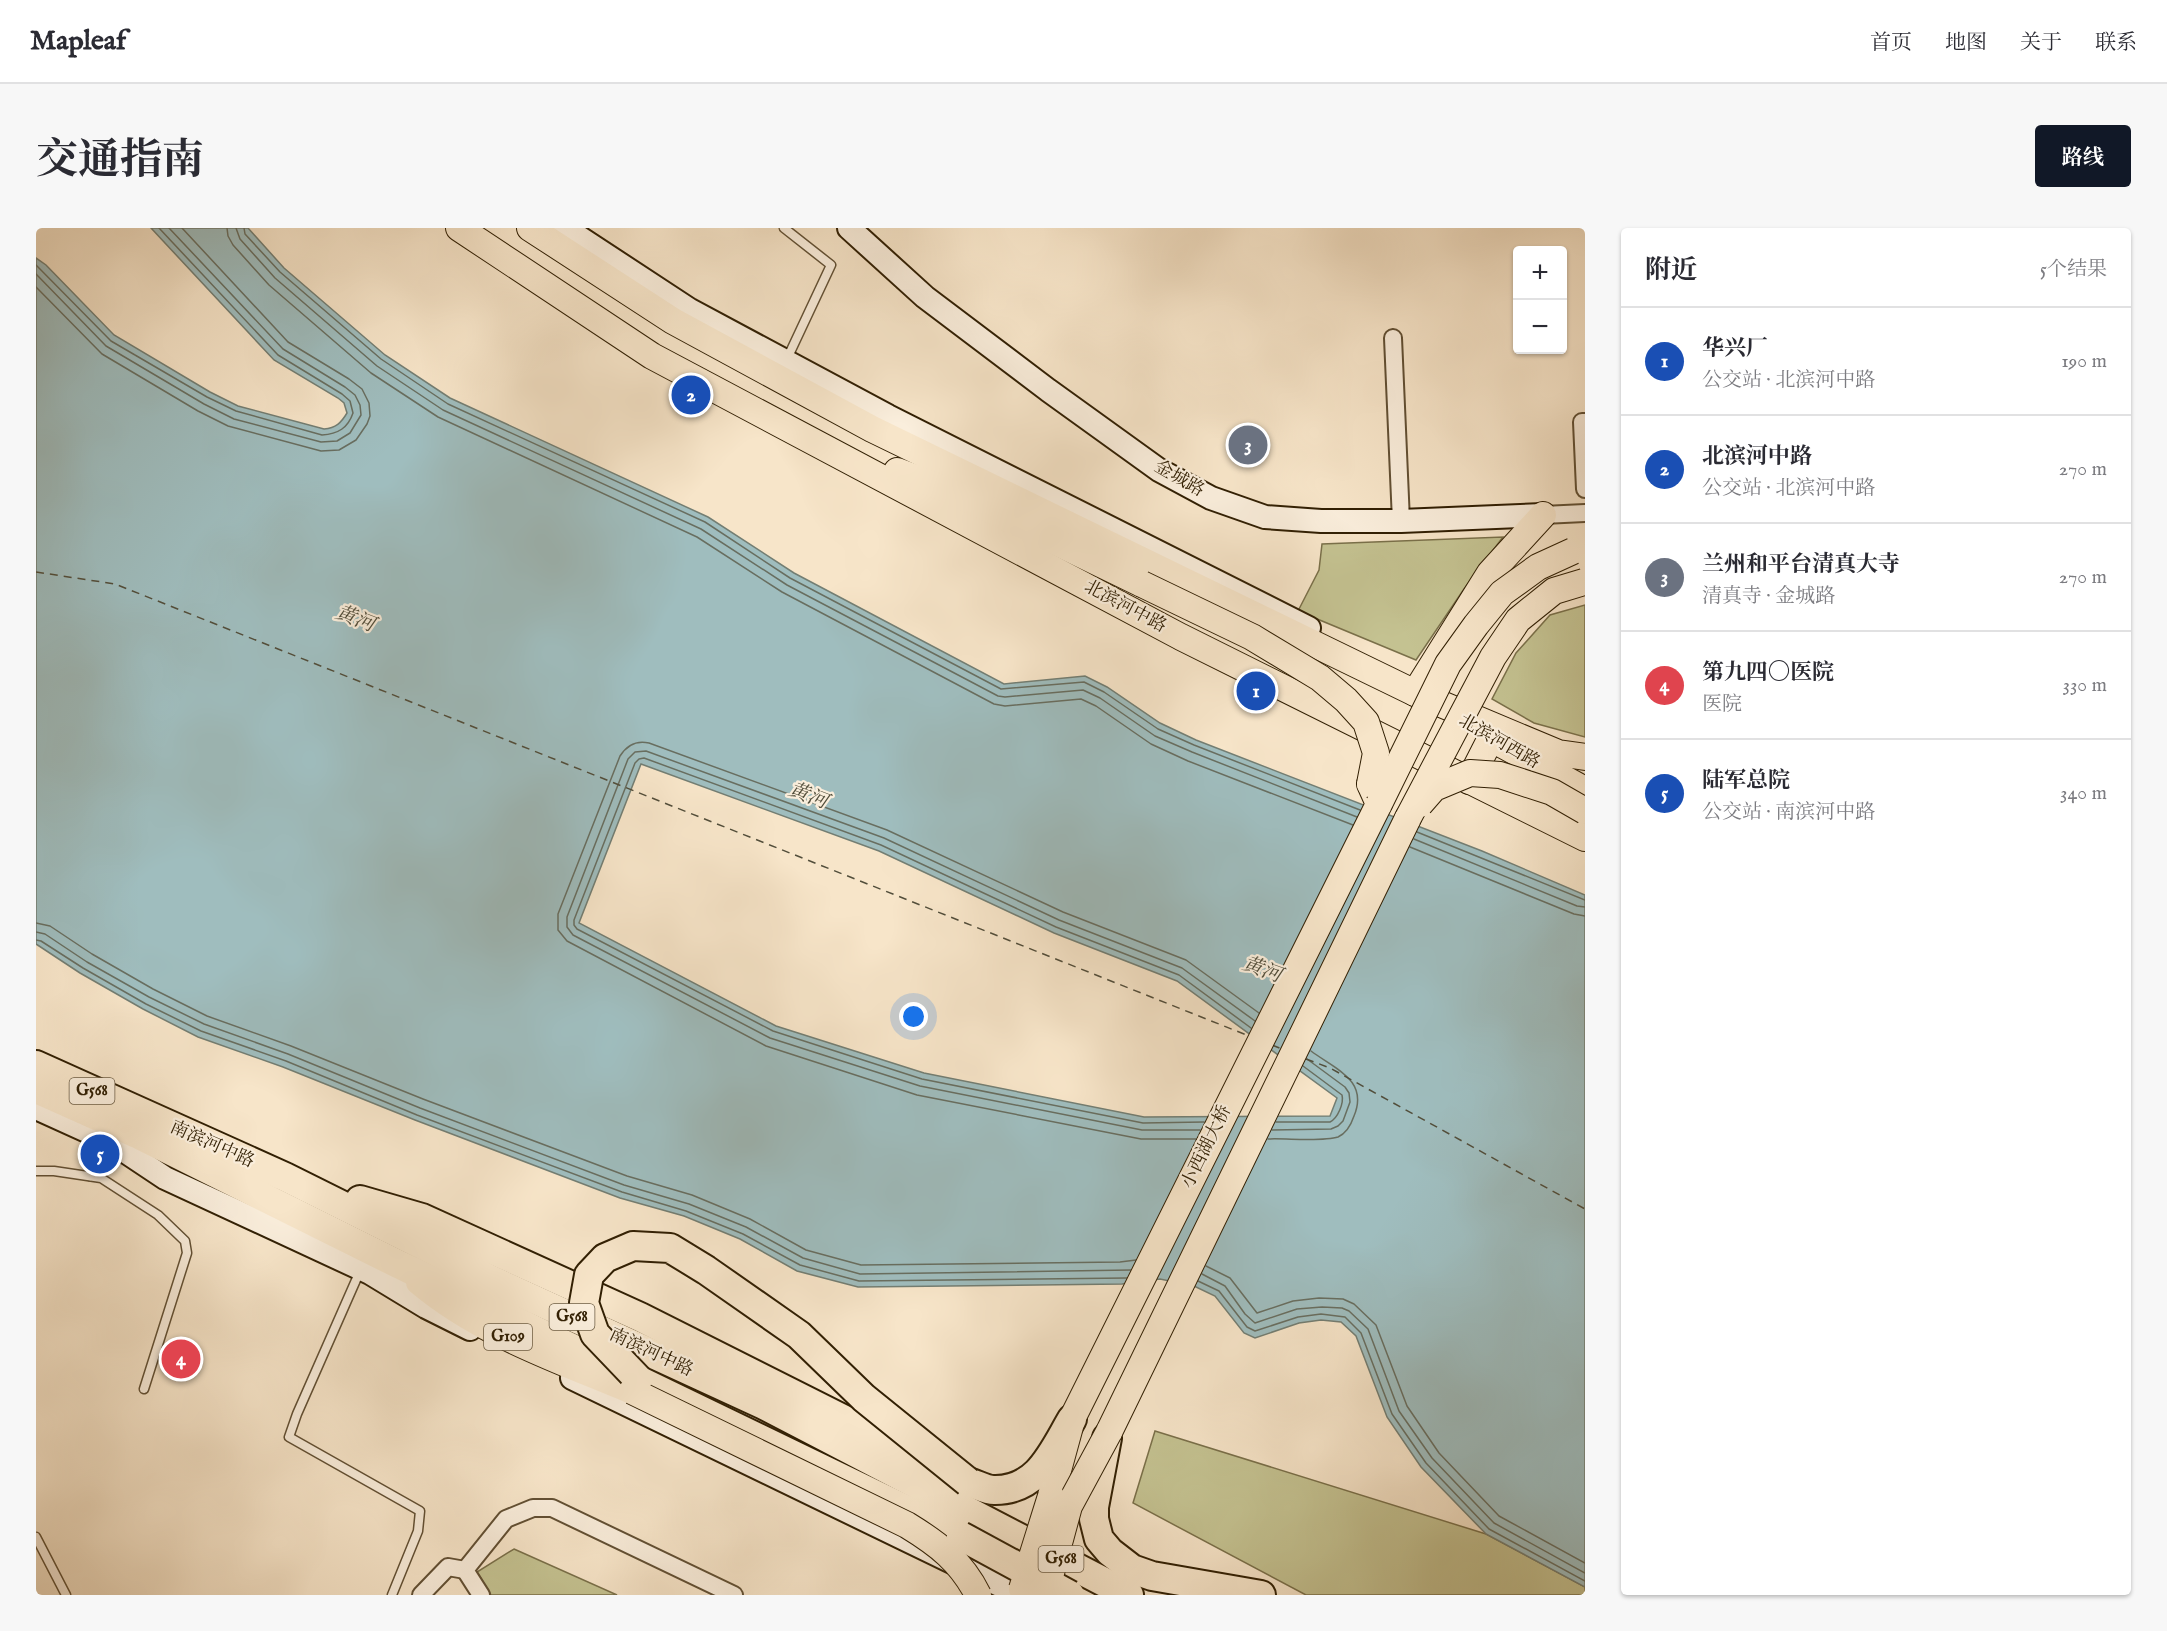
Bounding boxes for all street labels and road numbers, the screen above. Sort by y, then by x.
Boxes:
street label: 金城路 [1150,456,1208,502]
street label: 北滨河中路 [1080,576,1170,638]
street label: 北滨河西路 [1454,710,1544,774]
road number: G568 [70,1078,114,1104]
street label: 小西湖大桥 [1177,1102,1237,1192]
street label: 南滨河中路 [166,1116,258,1174]
road number: G568 [550,1304,594,1330]
road number: G109 [484,1324,532,1350]
street label: 南滨河中路 [605,1324,697,1382]
road number: G568 [1038,1546,1084,1572]

